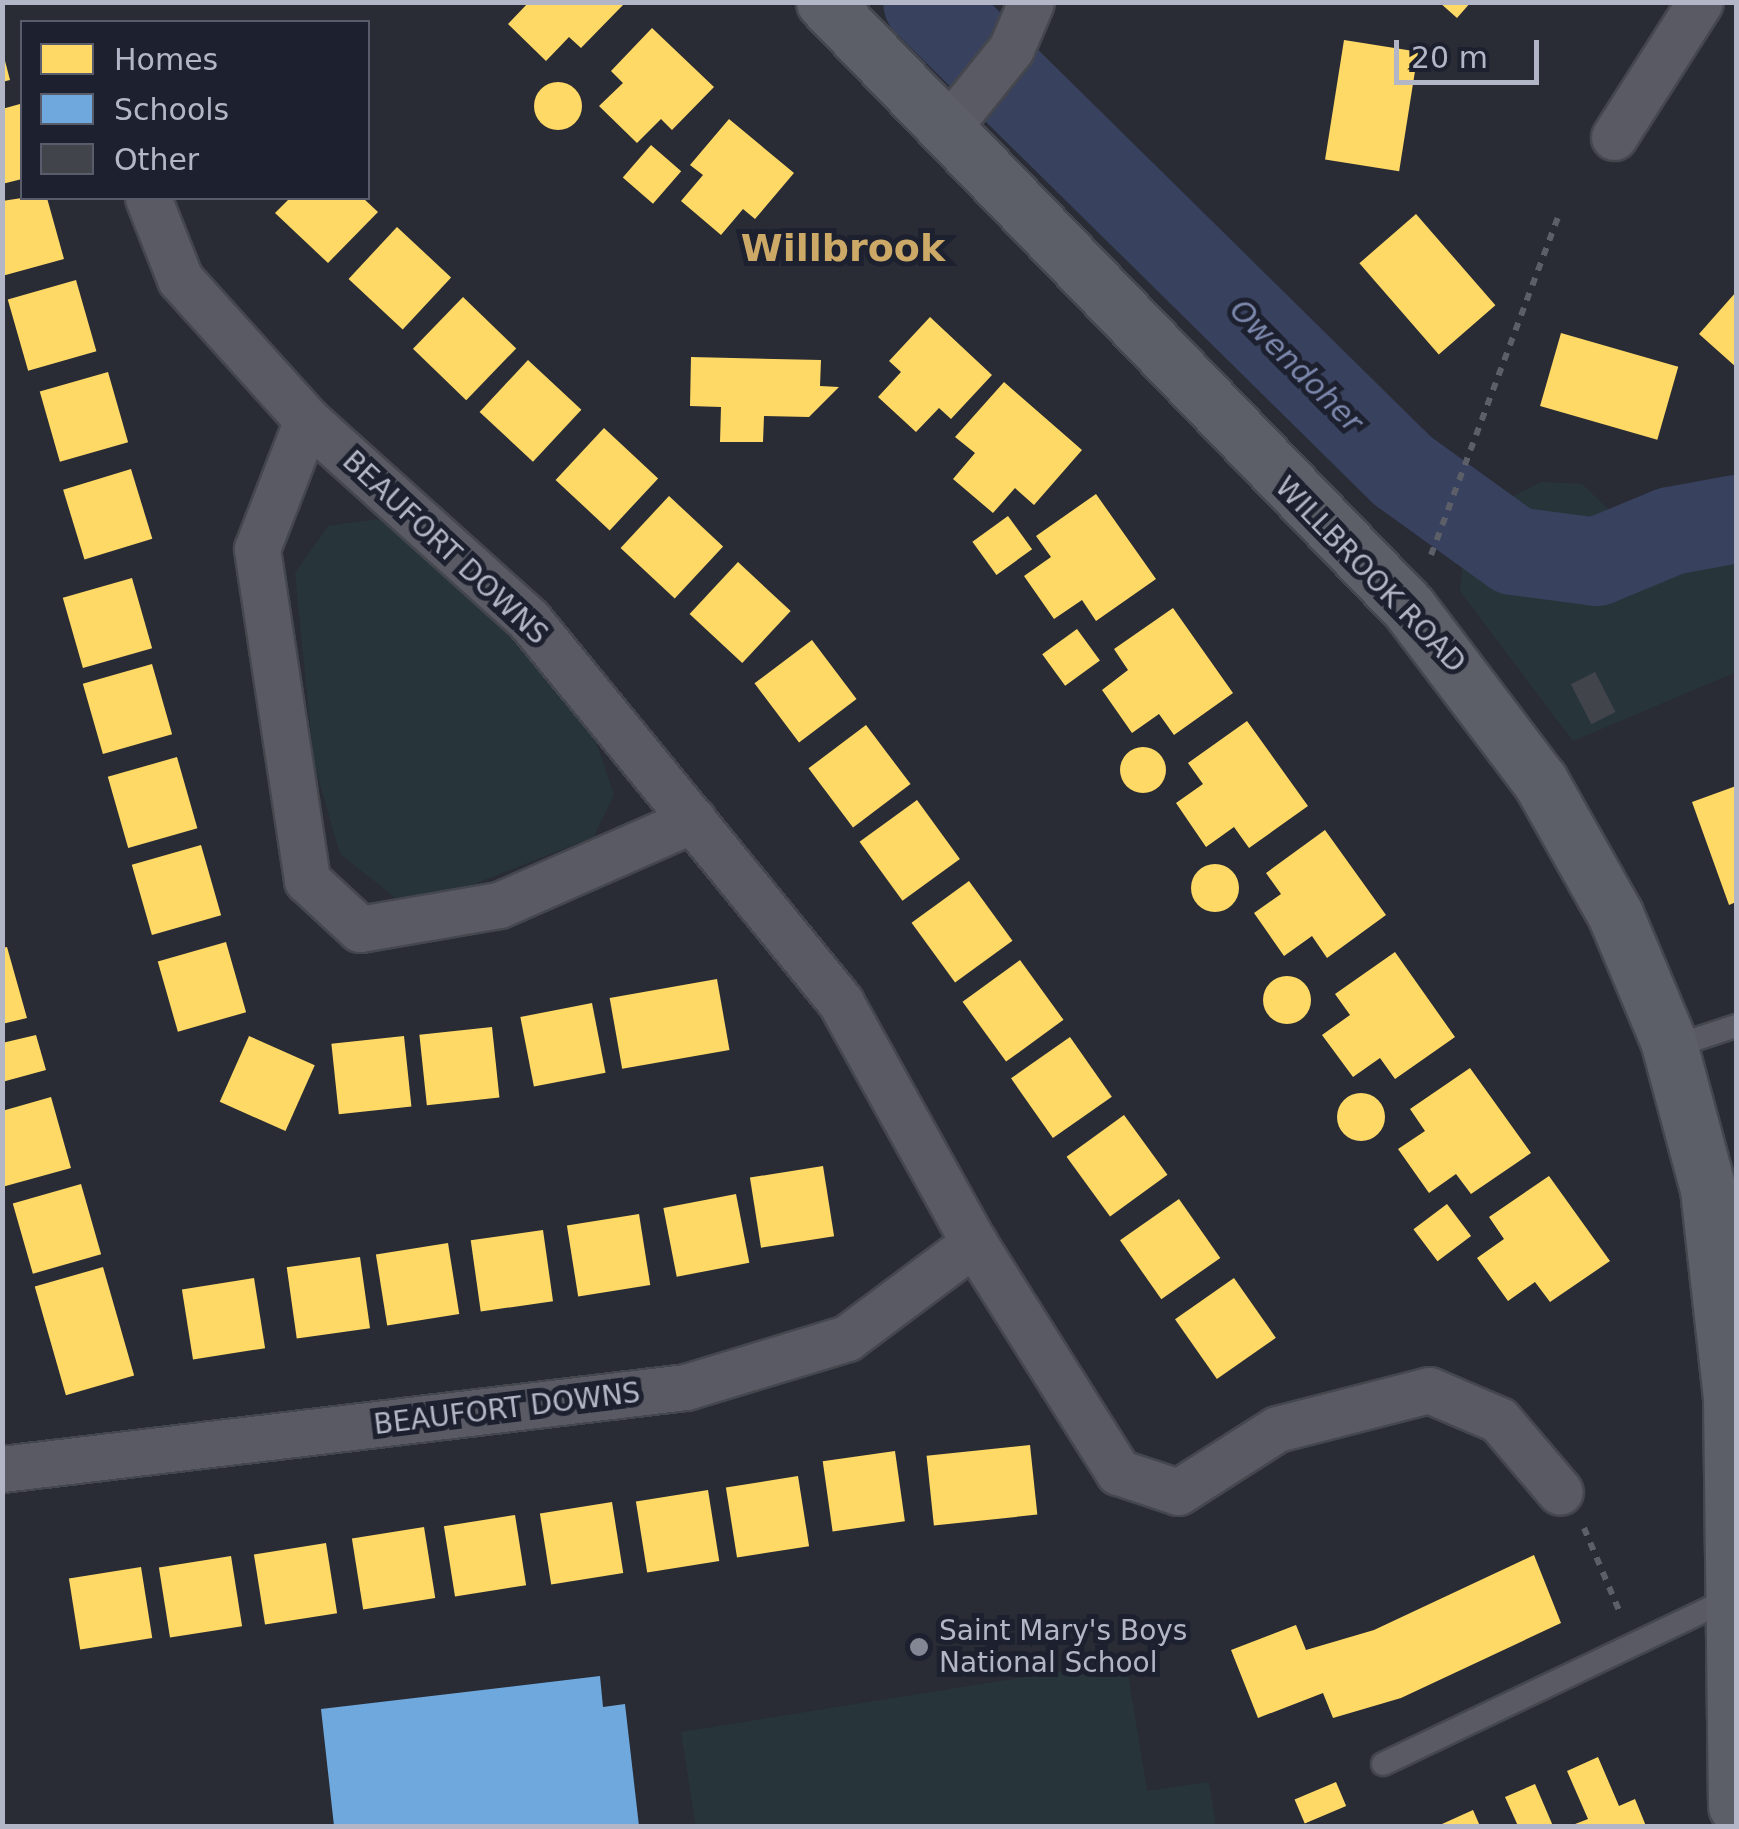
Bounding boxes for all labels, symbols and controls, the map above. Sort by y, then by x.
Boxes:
legend [20,20,370,200]
scale bar [1399,20,1544,82]
text: 20 m [1411,40,1488,75]
text: Homes [114,42,218,77]
text: Schools [114,92,229,127]
text: Other [114,142,199,177]
district label: Willbrook [741,226,945,272]
water label: Owendoher [1222,292,1370,440]
street label: BEAUFORT DOWNS [335,444,555,652]
street label: WILLBROOK ROAD [1268,470,1472,680]
street label: BEAUFORT DOWNS [372,1376,642,1442]
place label: Saint Mary's Boys National School [939,1614,1187,1680]
marker: Saint Mary's Boys National School [908,1636,930,1658]

